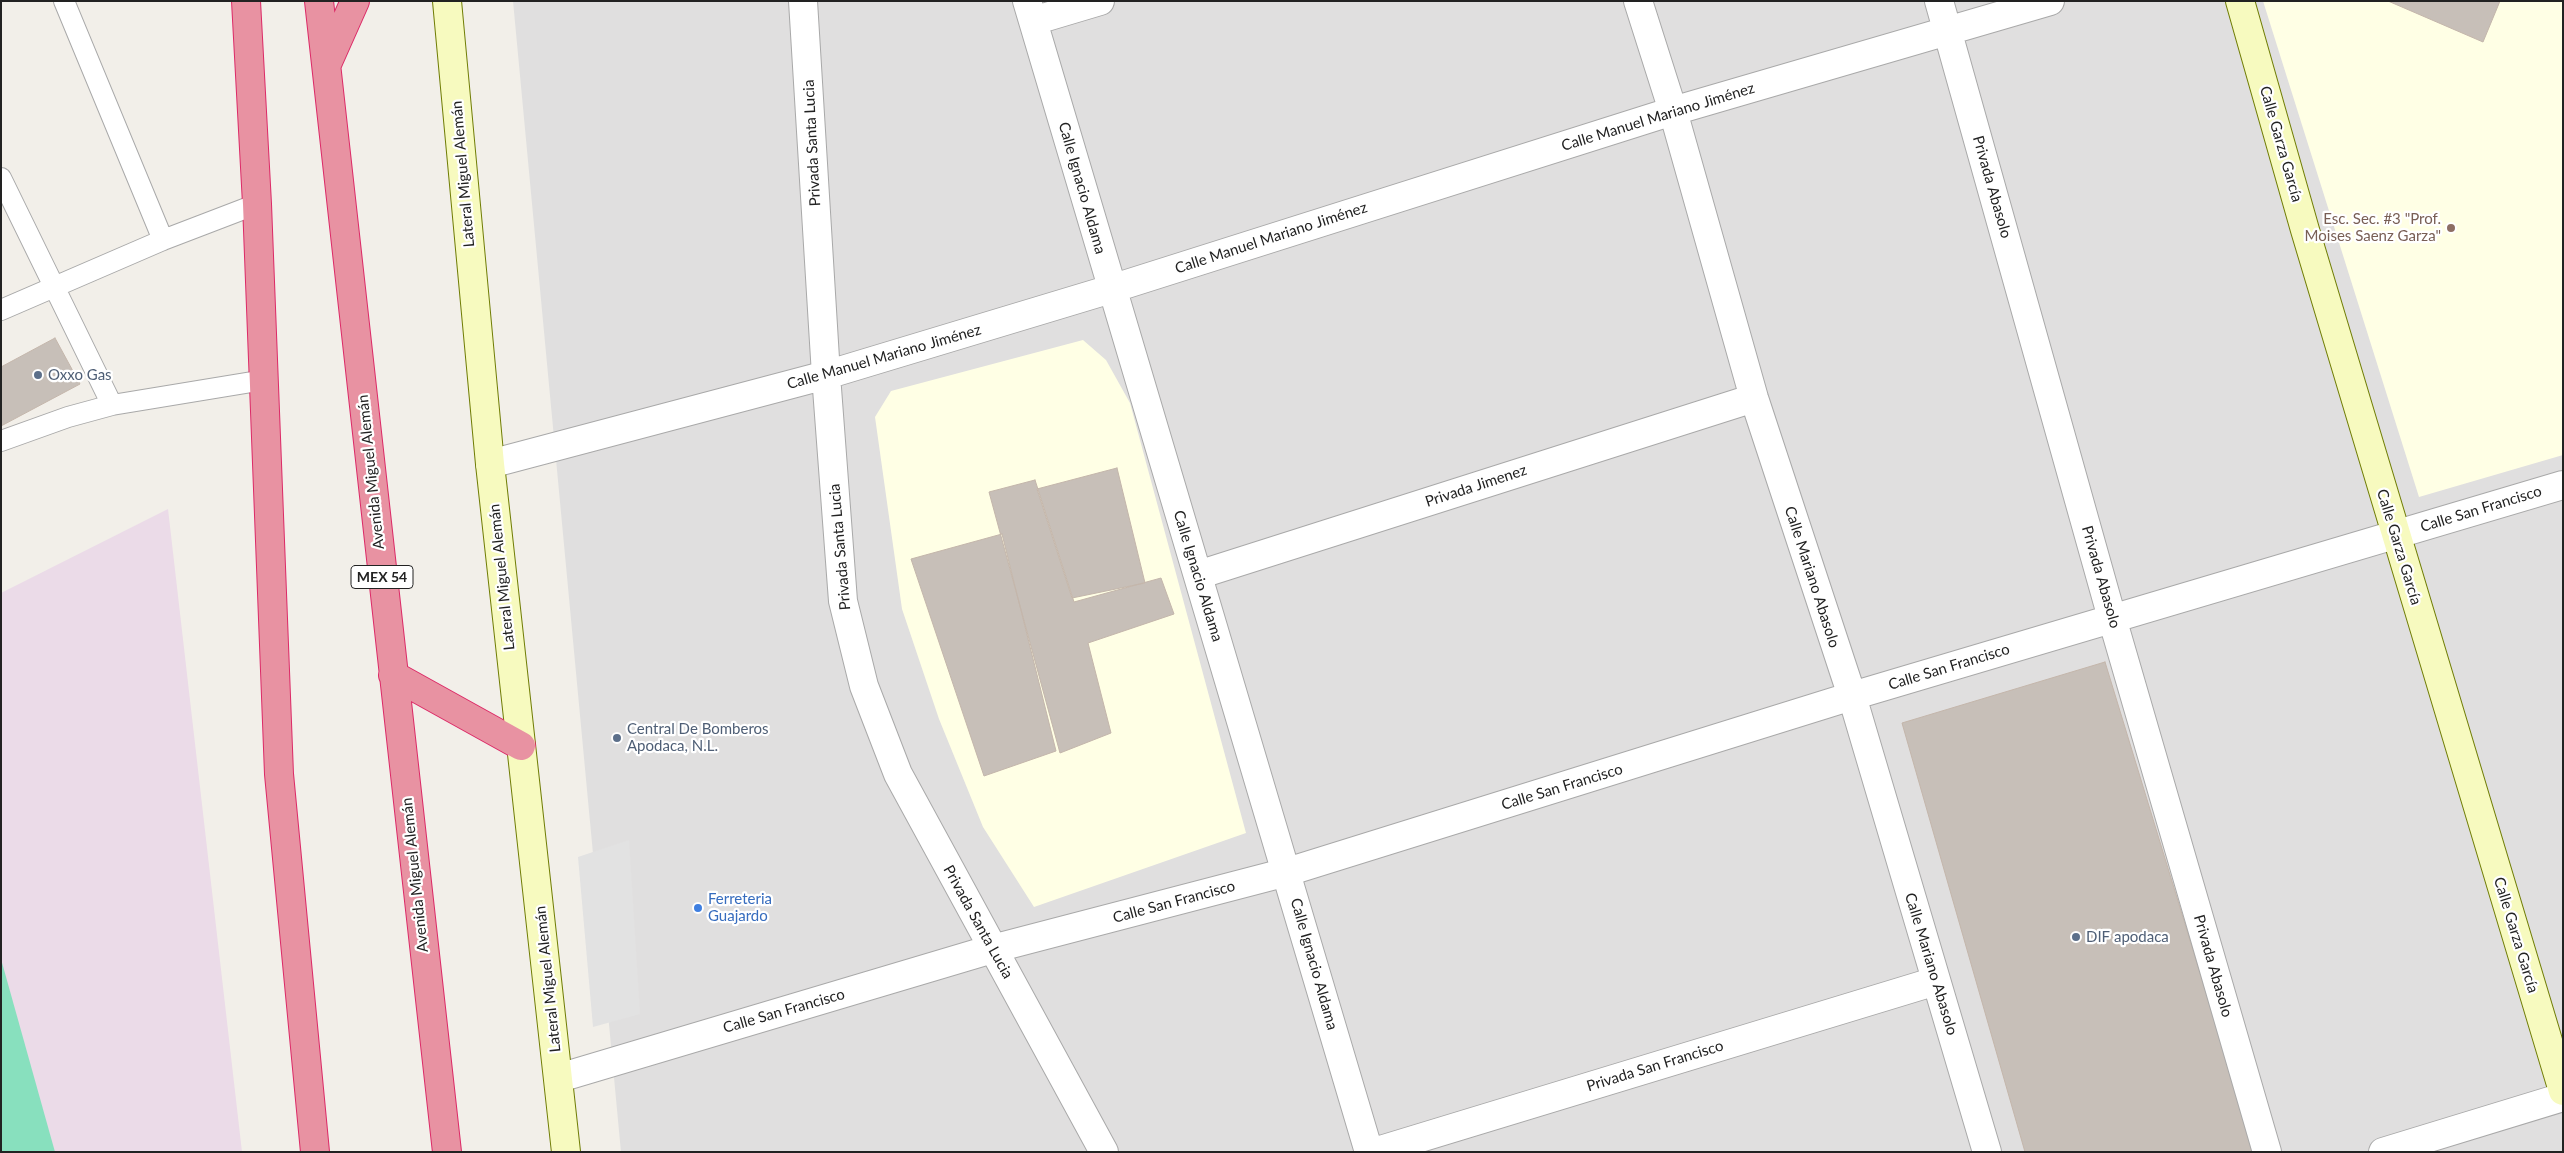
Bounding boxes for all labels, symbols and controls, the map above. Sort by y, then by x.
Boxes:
street label: Privada Santa Lucia [800,79,824,207]
street label: Calle Manuel Mariano Jiménez [1559,79,1757,155]
street label: Calle Garza García [2256,84,2306,204]
street label: Lateral Miguel Alemán [448,100,478,248]
street label: Calle Ignacio Aldama [1055,120,1109,256]
street label: Privada Abasolo [1969,134,2015,240]
street label: Calle Manuel Mariano Jiménez [1173,198,1369,278]
place label: Esc. Sec. #3 "Prof. Moises Saenz Garza" [2305,210,2441,245]
marker: Esc. Sec. #3 "Prof. Moises Saenz Garza" [2445,222,2457,234]
street label: Calle Manuel Mariano Jiménez [785,321,983,393]
place label: Oxxo Gas [48,366,112,384]
marker: Oxxo Gas [32,369,44,381]
street label: Avenida Miguel Alemán [354,394,388,550]
street label: Privada Jimenez [1423,461,1529,511]
street label: Calle San Francisco [2418,482,2544,536]
street label: Privada Santa Lucia [826,483,854,611]
street label: Calle Garza García [2373,487,2425,607]
street label: Lateral Miguel Alemán [485,503,519,651]
street label: Calle Mariano Abasolo [1781,504,1843,650]
street label: Calle Ignacio Aldama [1169,508,1227,644]
street label: Privada Abasolo [2078,524,2124,630]
road number: MEX 54 [351,566,413,588]
street label: Calle San Francisco [1886,640,2012,694]
place label: Central De Bomberos Apodaca, N.L. [627,720,769,755]
marker: Central De Bomberos Apodaca, N.L. [611,732,623,744]
street label: Calle San Francisco [1499,760,1625,814]
street label: Avenida Miguel Alemán [398,797,432,953]
street label: Privada Santa Lucia [939,862,1017,982]
street label: Calle Garza García [2490,875,2542,995]
street label: Calle San Francisco [1111,877,1237,927]
place label: Ferreteria Guajardo [708,890,772,925]
street label: Calle Mariano Abasolo [1901,891,1961,1037]
street label: Calle Ignacio Aldama [1287,896,1341,1032]
marker: Ferreteria Guajardo [692,902,704,914]
street label: Lateral Miguel Alemán [531,905,565,1053]
street label: Privada Abasolo [2190,913,2236,1019]
place label: DIF apodaca [2086,928,2169,946]
marker: DIF apodaca [2070,931,2082,943]
street label: Calle San Francisco [721,985,847,1037]
street label: Privada San Francisco [1584,1037,1726,1095]

